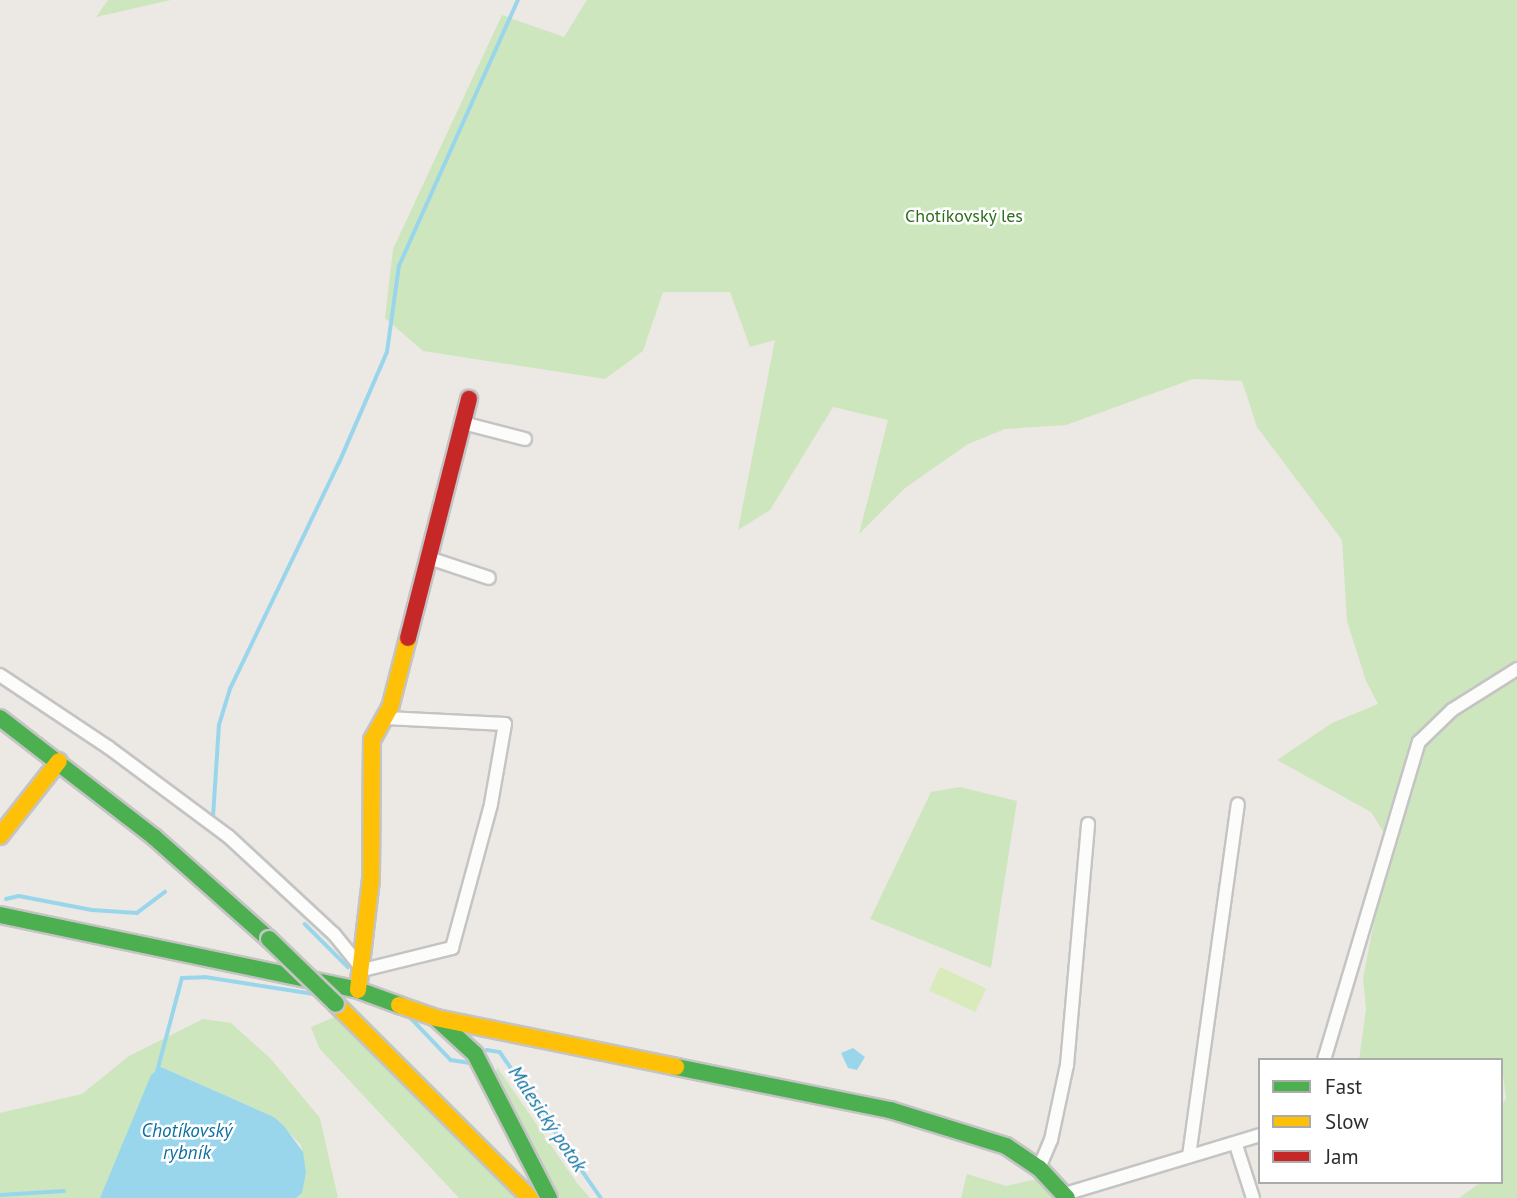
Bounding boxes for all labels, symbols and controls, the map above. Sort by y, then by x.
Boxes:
park label: Chotíkovský les [905,205,1023,227]
legend [1258,1058,1503,1184]
water label: Malesický potok [503,1062,591,1176]
text: Fast [1325,1073,1362,1100]
text: Slow [1325,1108,1369,1135]
water label: Chotíkovský rybník [142,1120,232,1164]
text: Jam [1325,1143,1359,1170]

